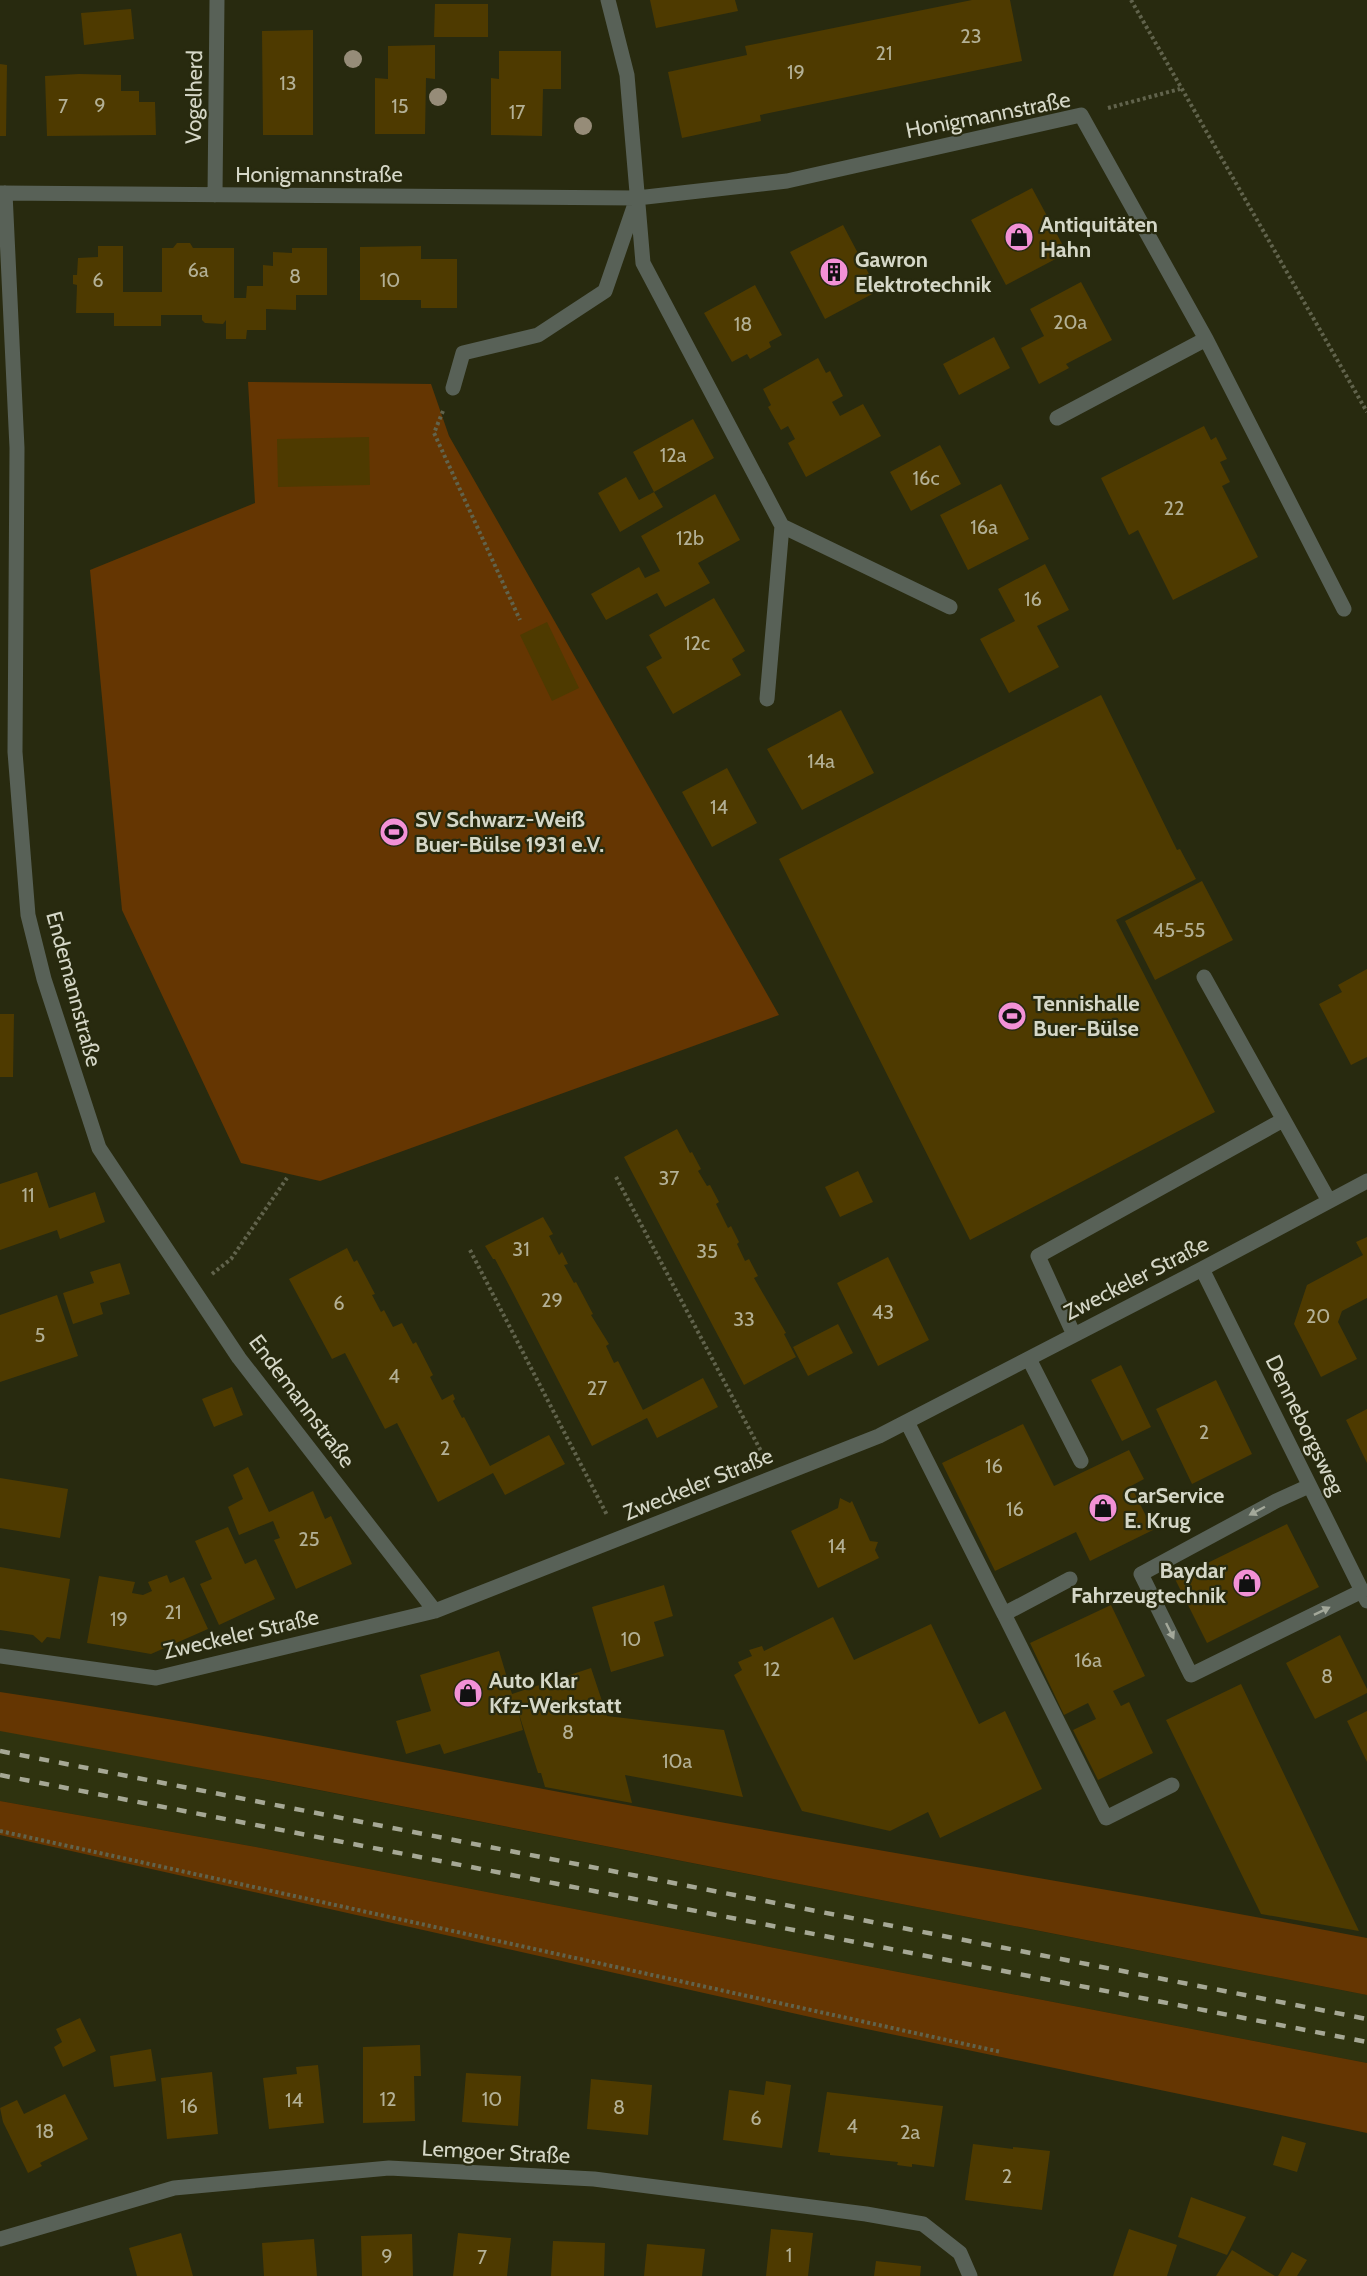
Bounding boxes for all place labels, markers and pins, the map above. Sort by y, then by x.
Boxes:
place label: Antiquitäten Hahn [1040,211,1158,263]
shop icon: Antiquitäten Hahn [1003,221,1035,253]
place label: Gawron Elektrotechnik [855,246,992,298]
building icon: Gawron Elektrotechnik [818,256,850,288]
place label: SV Schwarz-Weiß Buer-Bülse 1931 e.V. [415,806,604,858]
sports icon: SV Schwarz-Weiß Buer-Bülse 1931 e.V. [378,816,410,848]
place label: Tennishalle Buer-Bülse [1033,990,1140,1042]
sports icon: Tennishalle Buer-Bülse [996,1000,1028,1032]
place label: CarService E. Krug [1124,1482,1224,1534]
shop icon: CarService E. Krug [1087,1492,1119,1524]
place label: Baydar Fahrzeugtechnik [1071,1557,1227,1609]
shop icon: Baydar Fahrzeugtechnik [1231,1567,1263,1599]
place label: Auto Klar Kfz-Werkstatt [489,1667,622,1719]
shop icon: Auto Klar Kfz-Werkstatt [452,1677,484,1709]

